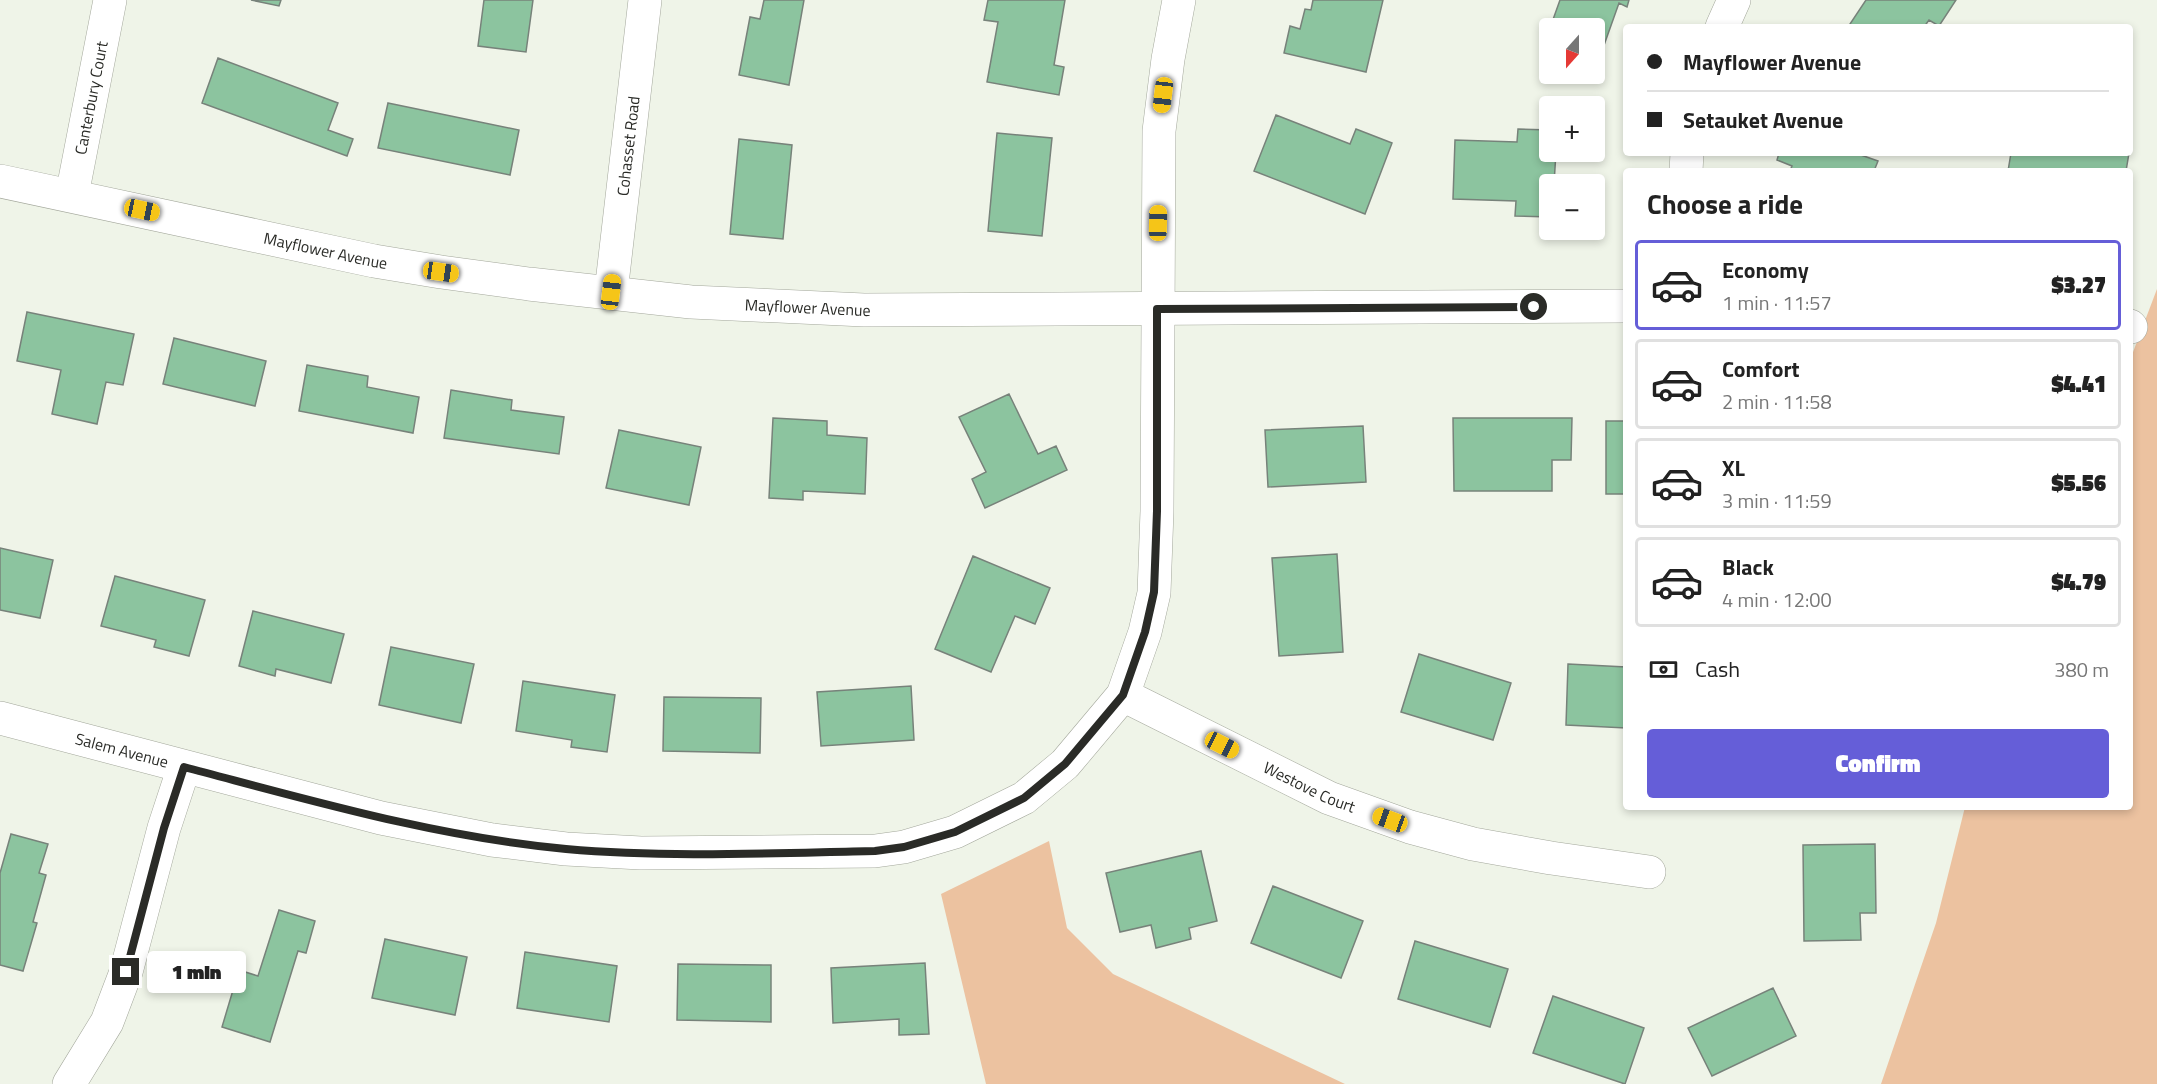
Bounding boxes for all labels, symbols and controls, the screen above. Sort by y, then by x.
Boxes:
north arrow [1539,18,1605,84]
map controls [1539,18,1605,240]
street label: Canterbury Court [68,39,114,157]
text: Mayflower Avenue [1683,45,1861,79]
car [1152,76,1174,114]
street label: Cohasset Road [610,95,646,197]
button: + [1539,96,1605,162]
text: Setauket Avenue [1683,103,1843,137]
button: − [1539,174,1605,240]
text: Choose a ride [1647,183,1803,224]
car [123,197,161,223]
car [1149,205,1167,241]
street label: Mayflower Avenue [262,226,389,275]
text: Economy [1722,253,1809,287]
icon: car [1650,258,1704,312]
car [422,261,460,283]
text: $3.27 [2051,268,2106,302]
car [600,273,622,311]
text: 1 min · 11:57 [1722,287,1832,318]
street label: Mayflower Avenue [744,293,871,322]
route start [1520,293,1547,320]
text: Comfort [1722,352,1800,386]
icon: car [1650,357,1704,411]
text: $4.41 [2051,367,2106,401]
text: 2 min · 11:58 [1722,386,1832,417]
text: XL [1722,451,1745,485]
icon: car [1650,456,1704,510]
text: $5.56 [2051,466,2106,500]
text: 3 min · 11:59 [1722,485,1832,516]
text: Black [1722,550,1774,584]
icon: car [1650,555,1704,609]
text: $4.79 [2051,565,2106,599]
text: 4 min · 12:00 [1722,584,1832,615]
text: Cash [1695,652,1740,686]
icon: cash [1647,653,1680,686]
text: 380 m [2054,654,2109,685]
street label: Salem Avenue [73,726,171,774]
car [1202,729,1242,761]
button: Confirm [1647,729,2109,798]
street label: Westove Court [1259,755,1359,819]
car [1370,805,1410,835]
callout: 1 min [147,951,246,993]
text: 1 min [172,956,221,987]
route end [112,958,139,985]

